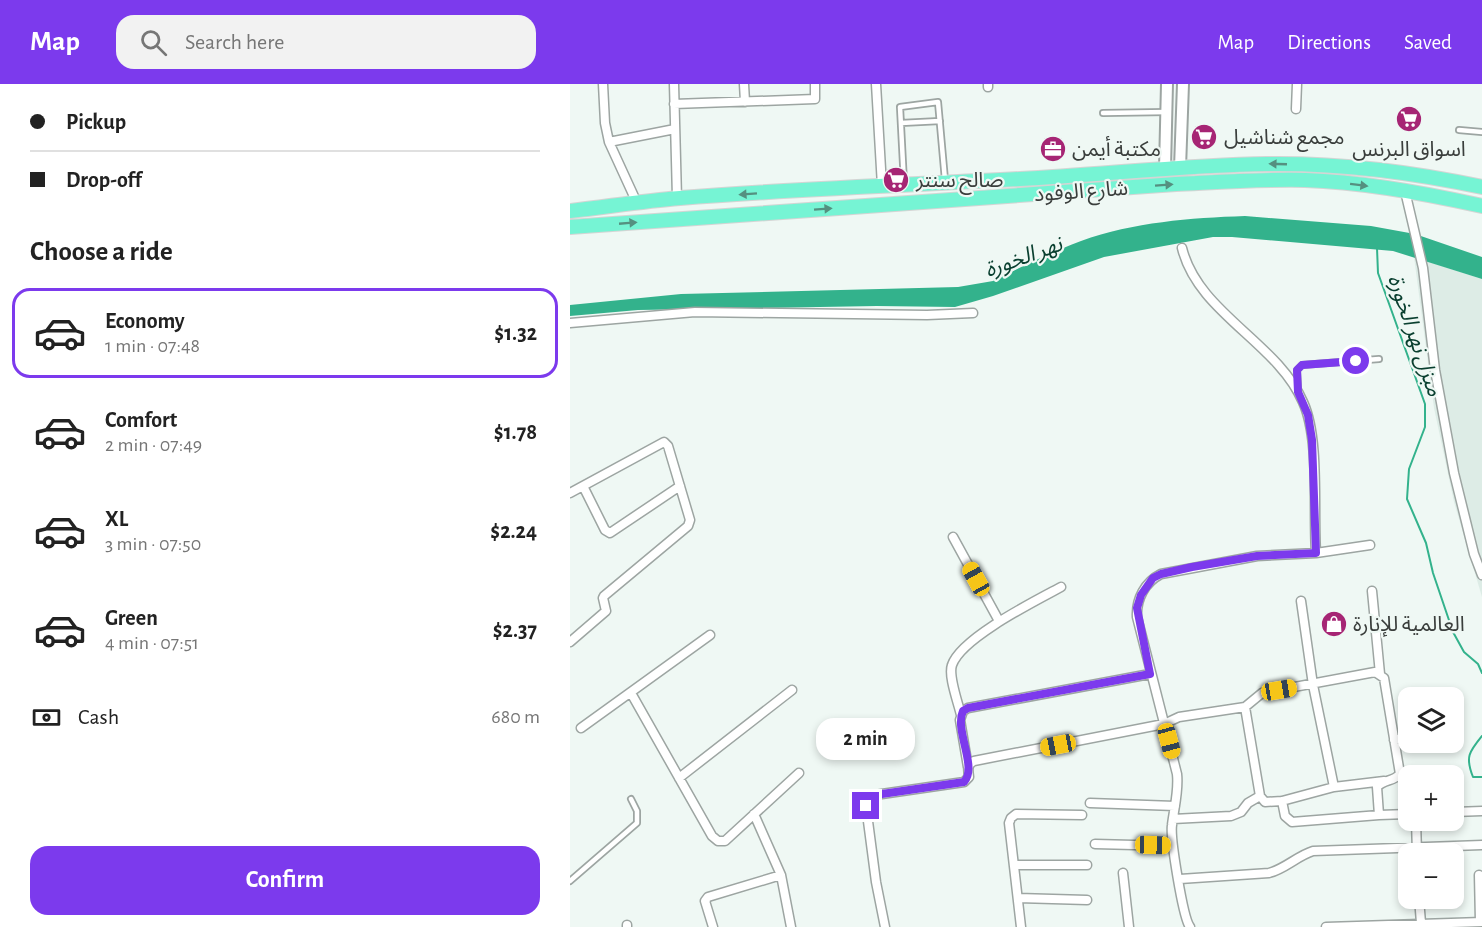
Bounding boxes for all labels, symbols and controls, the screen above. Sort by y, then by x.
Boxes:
search box [116,15,536,69]
icon: search [137,26,170,59]
text: Map [30,28,80,56]
text: Search here [185,31,284,53]
text: Map [1218,32,1254,53]
text: Directions [1287,32,1371,53]
text: Saved [1404,32,1452,53]
supermarket icon: اسواق البرنس [1394,104,1424,134]
text: Pickup [66,111,126,133]
supermarket icon: مجمع شناشيل [1189,122,1219,152]
place label: مجمع شناشيل [1224,127,1345,152]
office icon: مكتبة أيمن [1038,134,1068,164]
place label: مكتبة أيمن [1072,136,1161,161]
place label: اسواق البرنس [1352,139,1466,161]
one-way arrow [1269,160,1288,169]
supermarket icon: صالح سنتر [881,165,911,195]
text: Drop-off [66,169,142,191]
place label: صالح سنتر [915,170,1003,195]
street label: شارع الوفود [1033,178,1129,209]
one-way arrow [1155,180,1174,190]
one-way arrow [1349,180,1368,189]
one-way arrow [739,189,758,199]
one-way arrow [813,205,832,214]
one-way arrow [619,218,638,228]
water label: نهر الخورة [982,232,1068,283]
text: Choose a ride [30,238,173,265]
water label: مبزل نهر الخورة [1382,272,1446,400]
icon: car [33,306,87,360]
text: Economy [105,310,185,332]
text: $1.32 [494,322,537,344]
text: 1 min · 07:48 [105,336,200,356]
route start [1342,347,1369,374]
icon: car [33,405,87,459]
text: Comfort [105,409,177,431]
text: $1.78 [494,421,537,443]
text: 2 min · 07:49 [105,435,202,455]
icon: car [33,504,87,558]
text: XL [105,508,128,530]
text: $2.24 [490,520,537,542]
text: 3 min · 07:50 [105,534,201,554]
car [959,559,993,599]
icon: car [33,603,87,657]
text: Green [105,607,158,629]
shop icon: العالمية للإنارة [1319,609,1349,639]
place label: العالمية للإنارة [1353,614,1465,637]
text: $2.37 [493,619,537,641]
text: 4 min · 07:51 [105,633,199,653]
car [1260,678,1298,702]
map controls [1398,687,1464,909]
button: layers [1398,687,1464,753]
icon: cash [30,701,63,734]
text: Cash [78,706,119,728]
text: 680 m [491,707,540,727]
callout: 2 min [816,719,916,761]
car [1156,721,1182,761]
text: 2 min [843,729,888,749]
car [1039,733,1077,757]
button: + [1398,765,1464,831]
route end [852,792,879,819]
car [1135,836,1171,854]
button: − [1398,843,1464,909]
button: Confirm [30,846,540,915]

